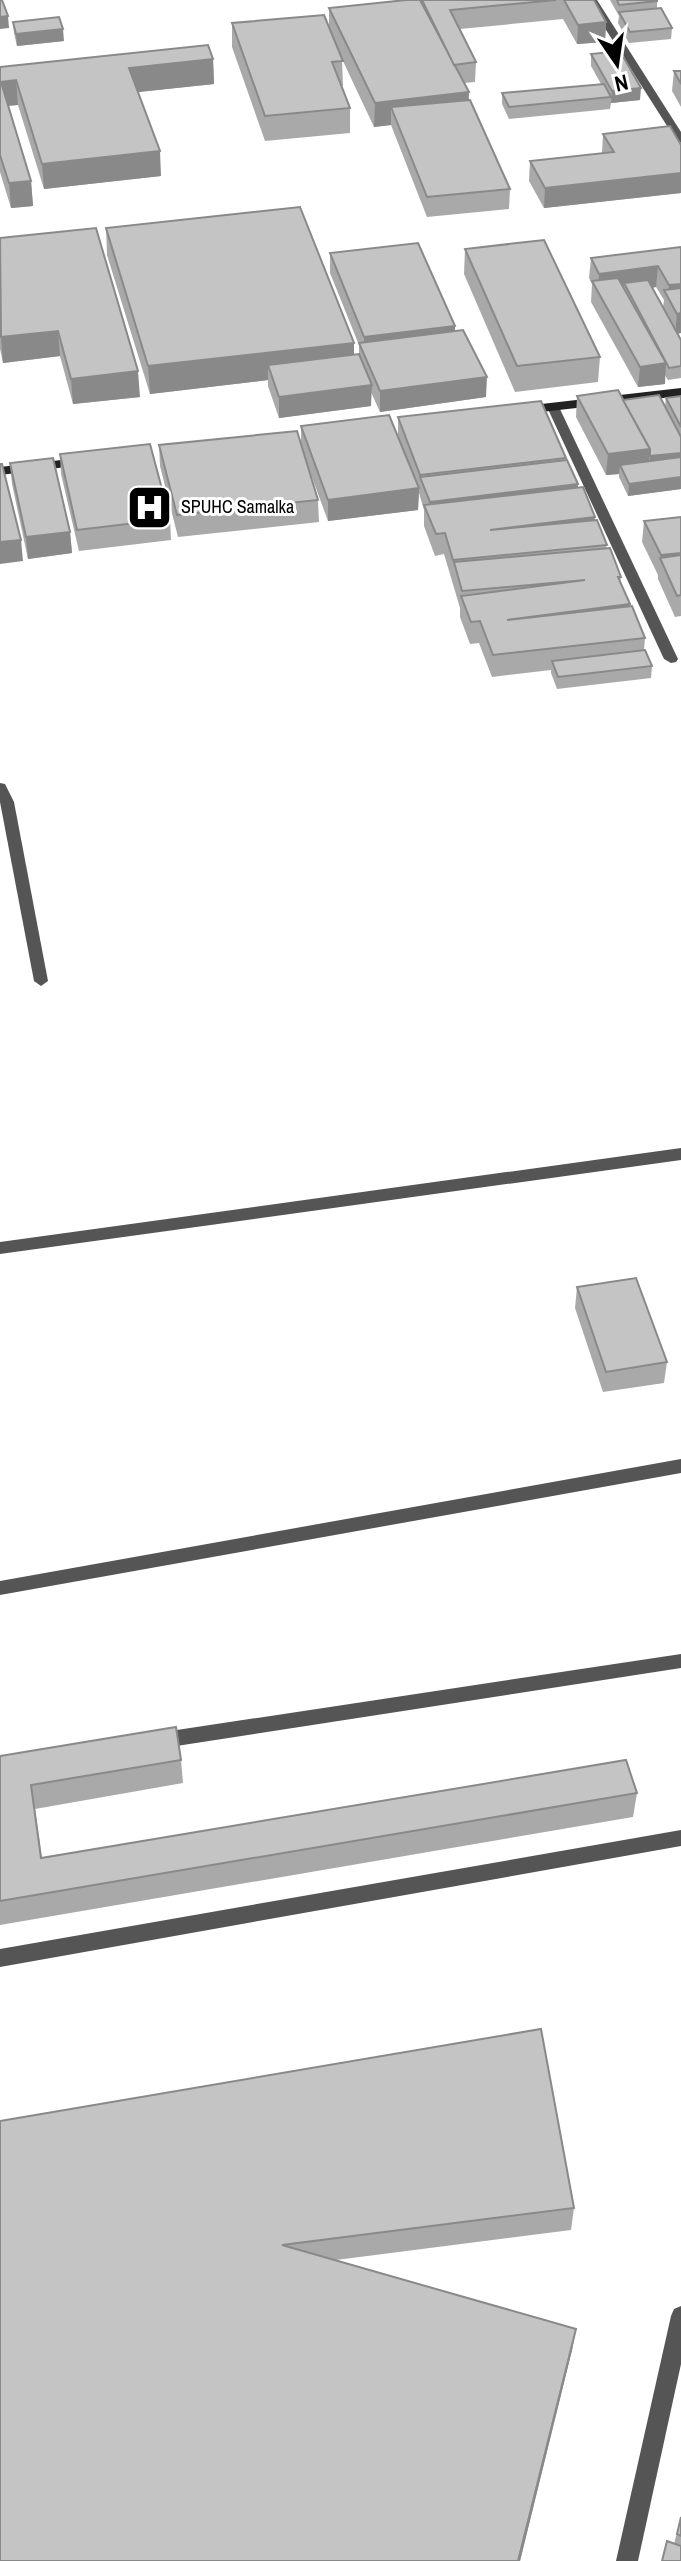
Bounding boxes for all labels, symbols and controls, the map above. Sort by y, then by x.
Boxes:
north arrow [577,24,657,104]
text: N [612,67,631,100]
hospital icon: SPUHC Samalka [126,483,174,531]
place label: SPUHC Samalka [181,494,294,519]

